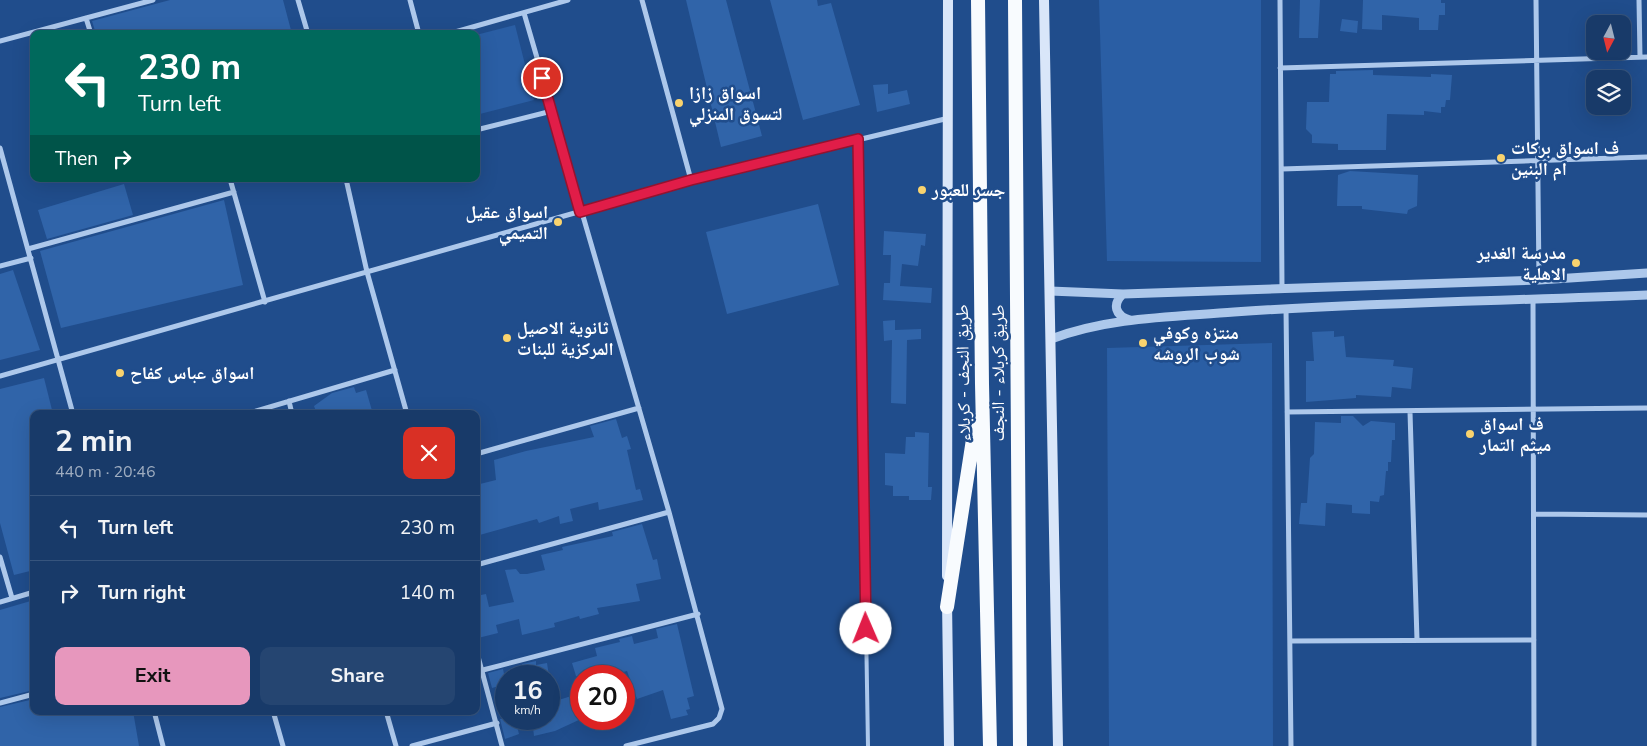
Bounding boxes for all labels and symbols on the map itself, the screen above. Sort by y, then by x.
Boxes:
north arrow [1586,15,1631,60]
pin [521,57,563,99]
place label: اسواق زازا لتسوق المنزلي [689,81,782,128]
marker: اسواق زازا لتسوق المنزلي [673,97,685,109]
place label: ف اسواق بركات ام البنين [1511,136,1619,181]
marker: ف اسواق بركات ام البنين [1495,152,1507,164]
place label: جسر للعبور [931,178,1006,202]
marker: جسر للعبور [916,184,928,196]
place label: اسواق عقيل التميمي [465,200,548,247]
marker: اسواق عقيل التميمي [552,216,564,228]
place label: مدرسة الغدير الاهلية [1476,241,1566,286]
marker: مدرسة الغدير الاهلية [1570,257,1582,269]
street label: طريق النجف - کربلاء [950,304,976,442]
street label: طريق کربلاء - النجف [986,305,1010,441]
place label: ثانوية الاصيل المركزية للبنات [517,316,614,361]
place label: منتزه وكوفي شوب الروشه [1153,321,1240,366]
marker: ثانوية الاصيل المركزية للبنات [501,332,513,344]
marker: منتزه وكوفي شوب الروشه [1137,337,1149,349]
place label: اسواق عباس كفاح [130,361,254,385]
marker: اسواق عباس كفاح [114,367,126,379]
place label: ف اسواق ميثم التمار [1479,412,1551,457]
marker: ف اسواق ميثم التمار [1464,428,1476,440]
position arrow [839,602,891,654]
speed limit sign: 20 [570,665,635,730]

